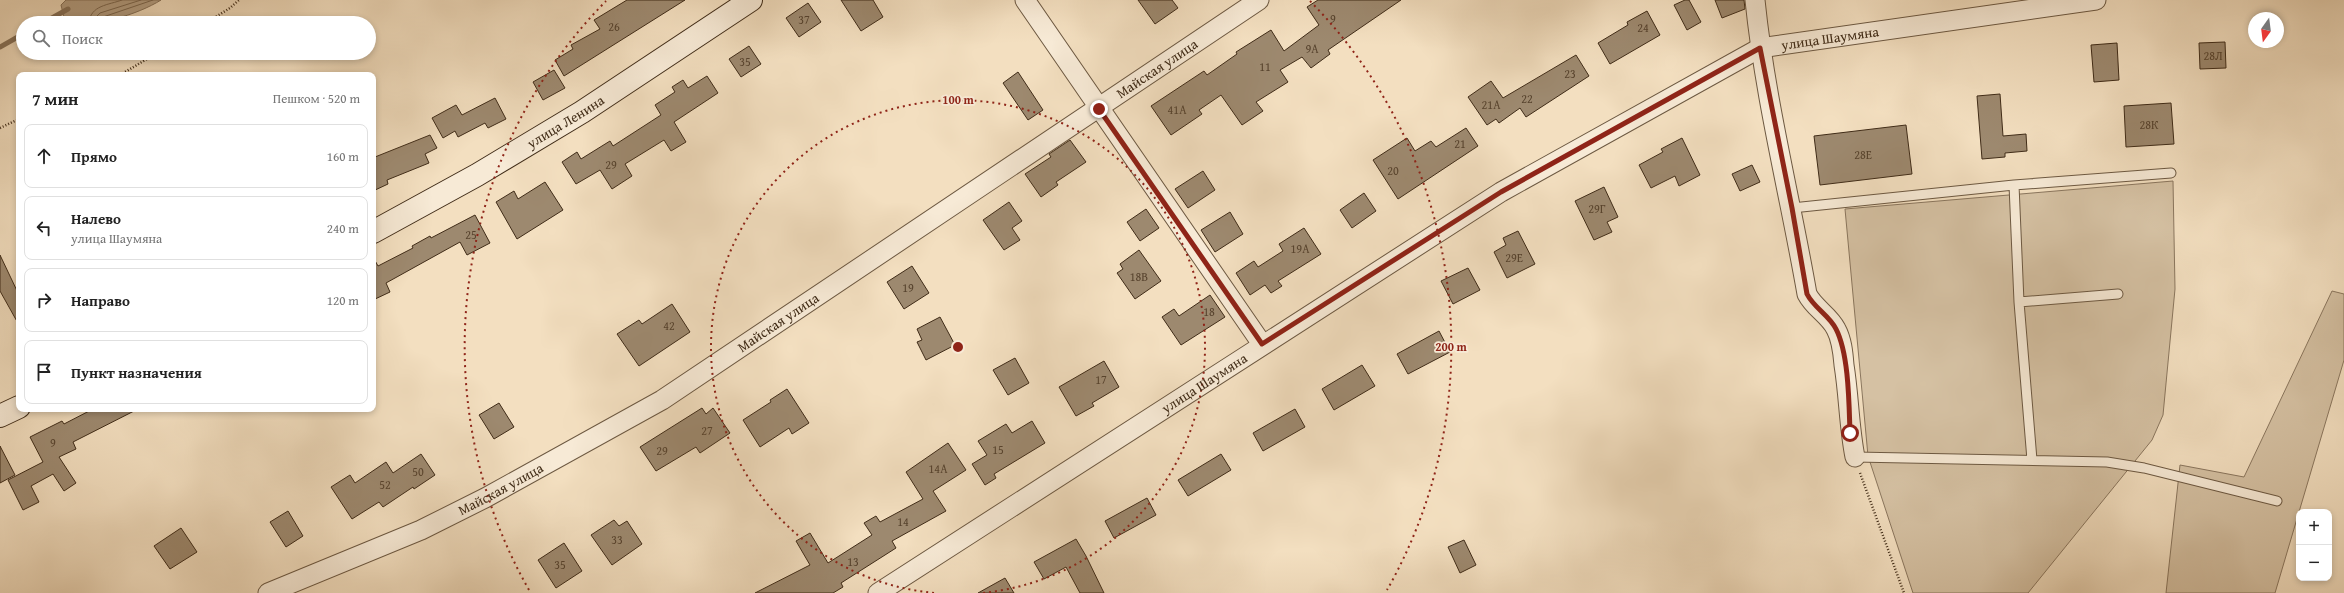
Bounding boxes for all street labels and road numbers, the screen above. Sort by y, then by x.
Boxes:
street label: улица Шаумяна [1779,21,1880,55]
street label: Майская улица [1112,34,1202,103]
street label: улица Ленина [522,90,608,153]
street label: Майская улица [733,288,823,357]
street label: улица Шаумяна [1157,348,1251,419]
street label: Майская улица [454,458,547,520]

